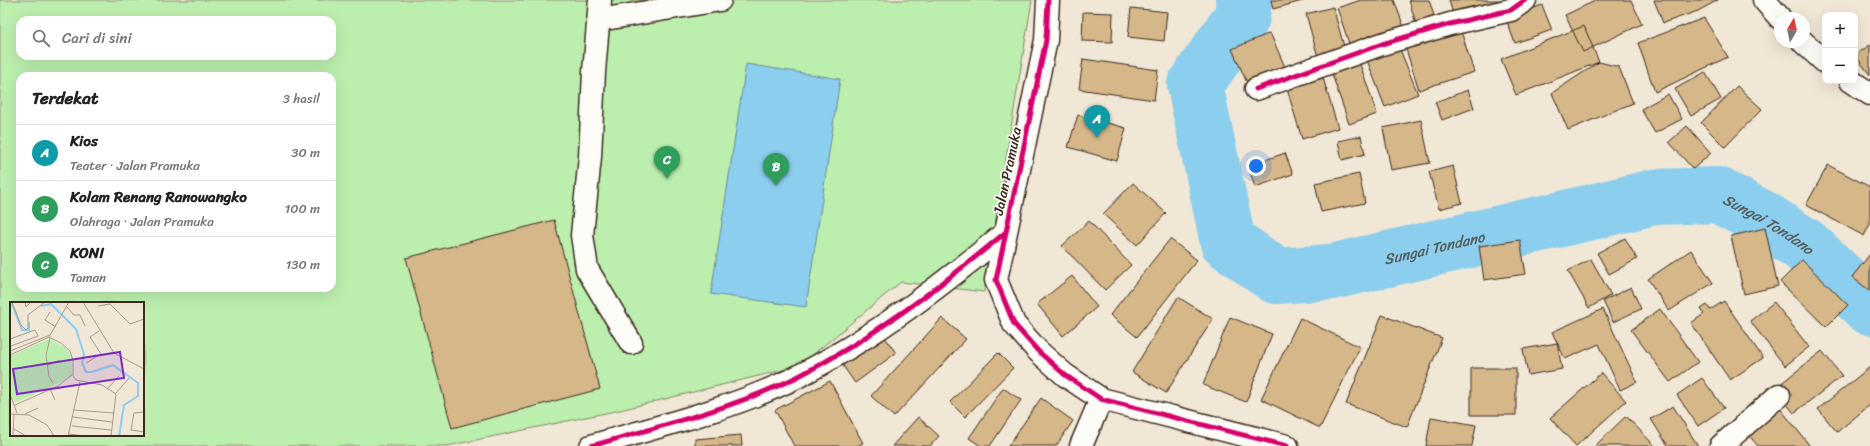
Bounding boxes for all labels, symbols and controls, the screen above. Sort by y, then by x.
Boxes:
north arrow [1774,12,1810,48]
map controls [1822,12,1858,84]
button: + [1822,12,1858,48]
search box [16,16,336,60]
text: Cari di sini [62,25,132,51]
icon: search [30,27,52,49]
button: − [1822,48,1858,84]
text: Terdekat [32,83,98,113]
text: 3 hasil [283,87,320,110]
pin: A [1084,105,1110,138]
street label: Jalan Pramuka [986,124,1029,218]
text: Kios [70,128,98,154]
text: A [41,141,49,164]
text: 30 m [291,141,320,164]
pin: C [654,146,680,179]
pin: B [763,153,789,186]
text: Teater · Jalan Pramuka [70,154,200,177]
your location [1246,156,1266,176]
text: Kolam Renang Ranowangko [70,184,247,210]
water label: Sungai Tondano [1718,187,1821,262]
text: B [41,197,49,220]
text: 100 m [285,197,320,220]
text: Olahraga · Jalan Pramuka [70,210,214,233]
water label: Sungai Tondano [1381,224,1488,272]
text: KONI [70,240,104,266]
text: C [41,253,49,276]
text: 130 m [286,253,320,276]
text: Taman [70,266,106,289]
inset map [10,302,144,436]

